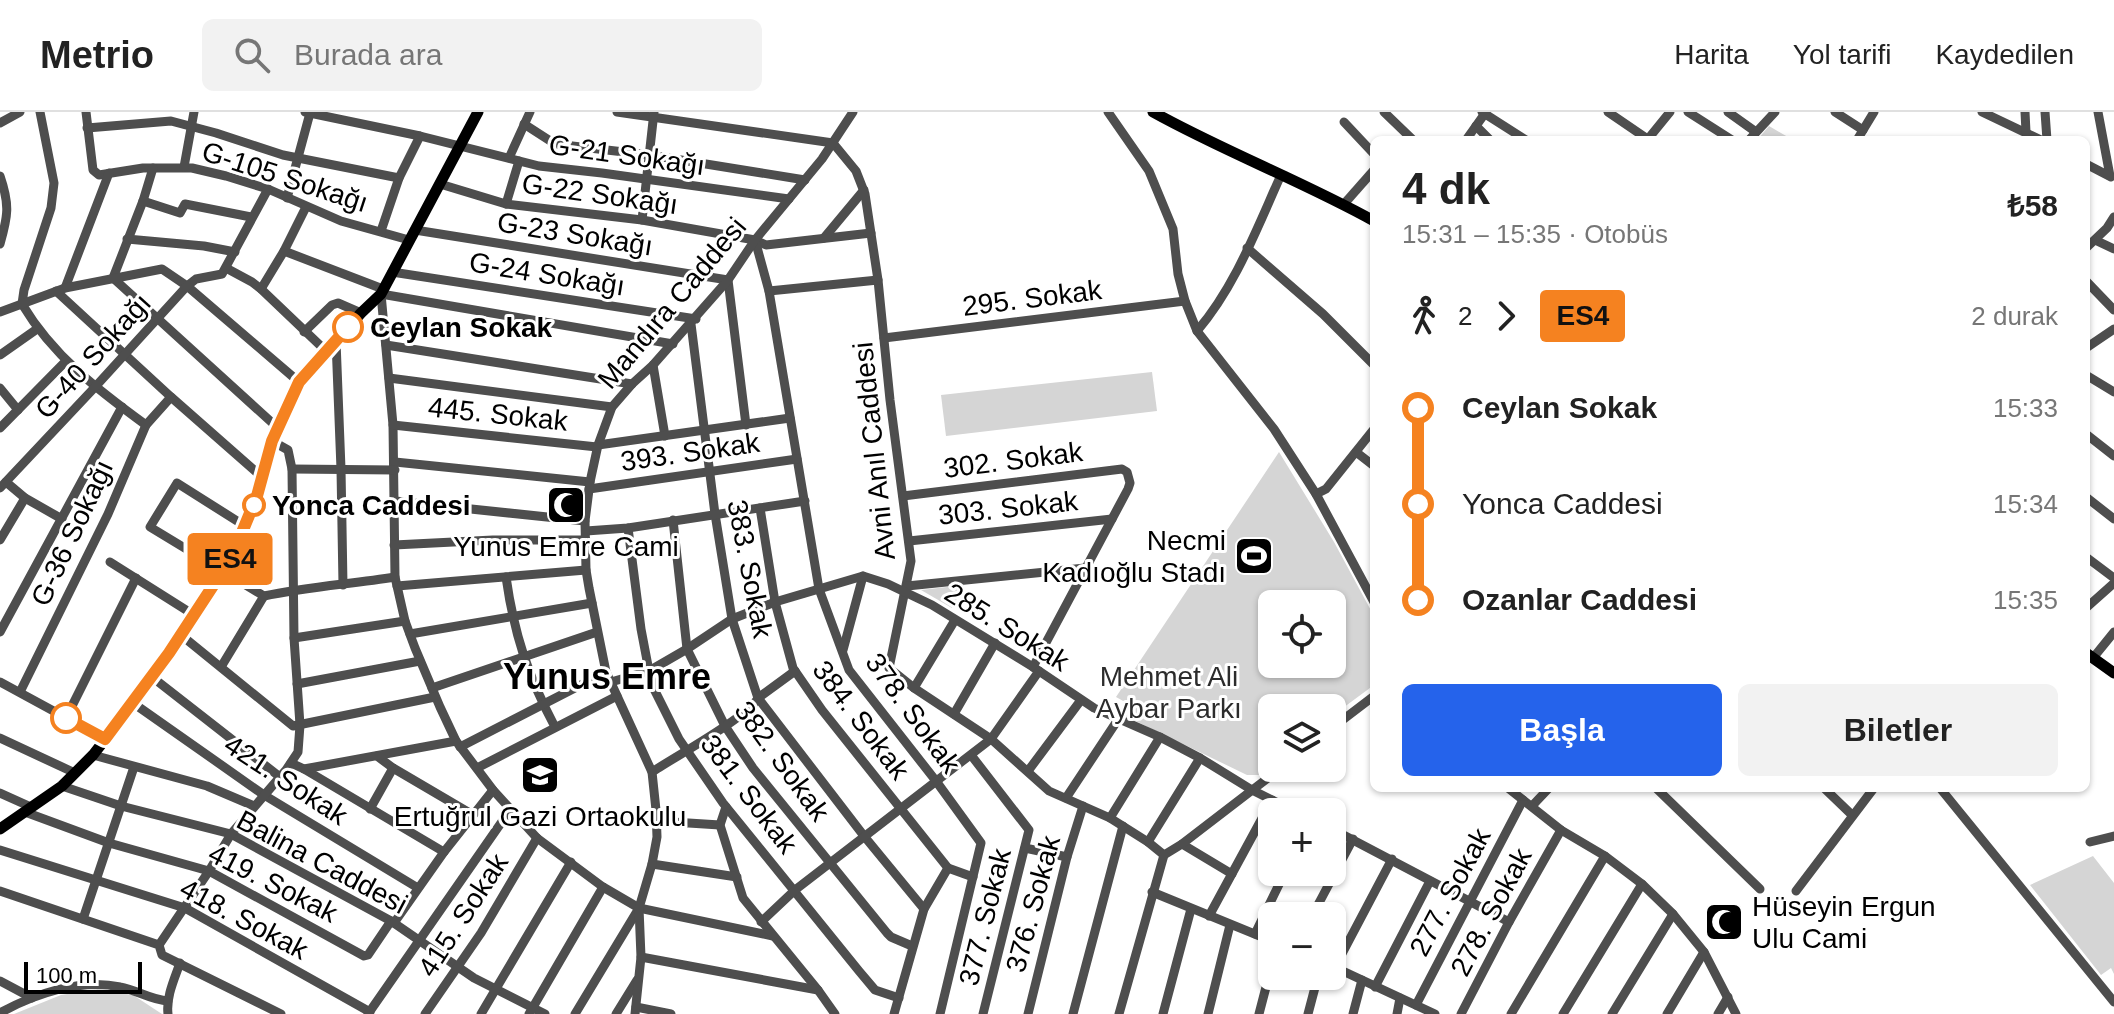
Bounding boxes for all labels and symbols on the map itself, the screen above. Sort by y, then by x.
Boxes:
street label: G-21 Sokağı [547,129,707,181]
street label: G-105 Sokağı [198,136,372,218]
street label: G-22 Sokağı [520,168,680,220]
street label: G-23 Sokağı [495,206,655,262]
street label: Mandıra Caddesi [592,211,752,395]
street label: G-24 Sokağı [467,246,627,302]
street label: 295. Sokak [961,274,1104,322]
street label: G-40 Sokağı [29,287,157,425]
marker: Ceylan Sokak [333,312,363,342]
place label: Ceylan Sokak [370,312,553,343]
street label: Avni Anıl Caddesi [847,340,901,562]
street label: 445. Sokak [427,391,570,437]
street label: 393. Sokak [618,427,763,477]
street label: 302. Sokak [942,436,1085,484]
street label: G-36 Sokağı [25,455,119,611]
mosque icon: Yunus Emre Cami [545,484,587,526]
street label: 303. Sokak [937,485,1080,531]
place label: Yonca Caddesi [272,490,471,521]
marker: Yonca Caddesi [243,494,265,516]
street label: 383. Sokak [721,497,779,642]
place label: Necmi Kadıoğlu Stadı [1042,525,1226,588]
place label: Yunus Emre Cami [453,531,679,562]
line badge: ES4 [184,533,276,585]
sports icon: Necmi Kadıoğlu Stadı [1233,535,1275,577]
street label: 285. Sokak [939,577,1075,678]
street label: 378. Sokak [859,647,967,780]
street label: 384. Sokak [806,655,916,786]
district label: Yunus Emre [503,656,711,697]
park label: Mehmet Ali Aybar Parkı [1096,661,1242,724]
street label: 382. Sokak [728,695,836,828]
unlabelled marker [51,703,81,733]
street label: 421. Sokak [219,729,354,832]
street label: 381. Sokak [694,729,804,860]
school or university icon: Ertuğrul Gazi Ortaokulu [519,754,561,796]
place label: Ertuğrul Gazi Ortaokulu [394,801,686,832]
street label: Balina Caddesi [232,804,412,920]
street label: 277. Sokak [1403,822,1497,961]
street label: 376. Sokak [1000,831,1066,976]
street label: 419. Sokak [204,837,343,929]
street label: 278. Sokak [1444,842,1538,981]
street label: 377. Sokak [953,844,1017,989]
street label: 415. Sokak [412,847,515,982]
street label: 418. Sokak [175,872,314,966]
place label: Hüseyin Ergun Ulu Cami [1752,891,1936,954]
mosque icon: Hüseyin Ergun Ulu Cami [1703,901,1745,943]
scale bar [24,958,142,994]

